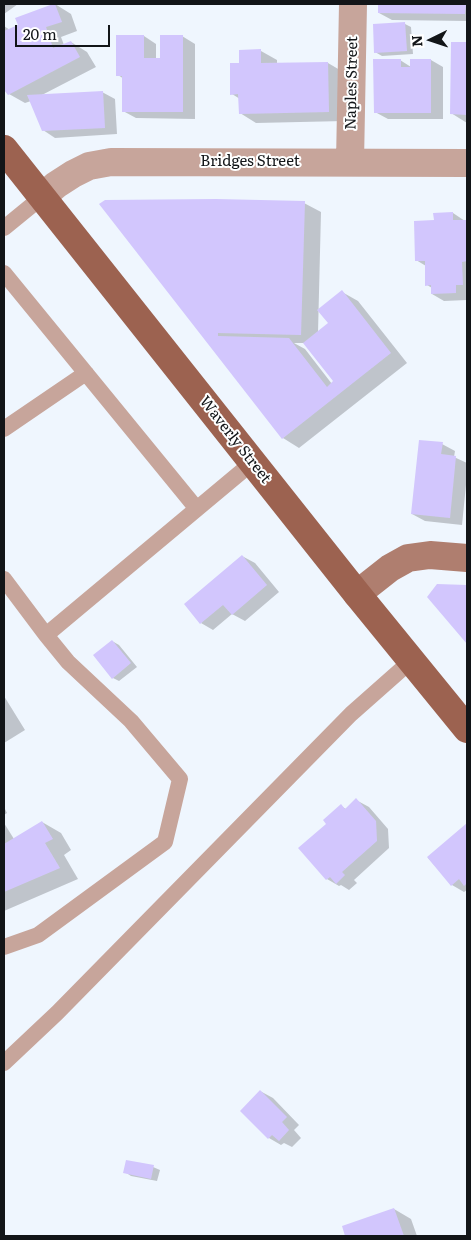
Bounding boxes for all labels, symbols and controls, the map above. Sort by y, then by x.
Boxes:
scale bar [18,15,112,47]
north arrow [406,15,456,65]
text: 20 m [23,22,57,45]
text: N [406,34,426,48]
street label: Naples Street [342,36,362,130]
street label: Bridges Street [200,153,300,171]
street label: Waverly Street [195,393,275,487]

